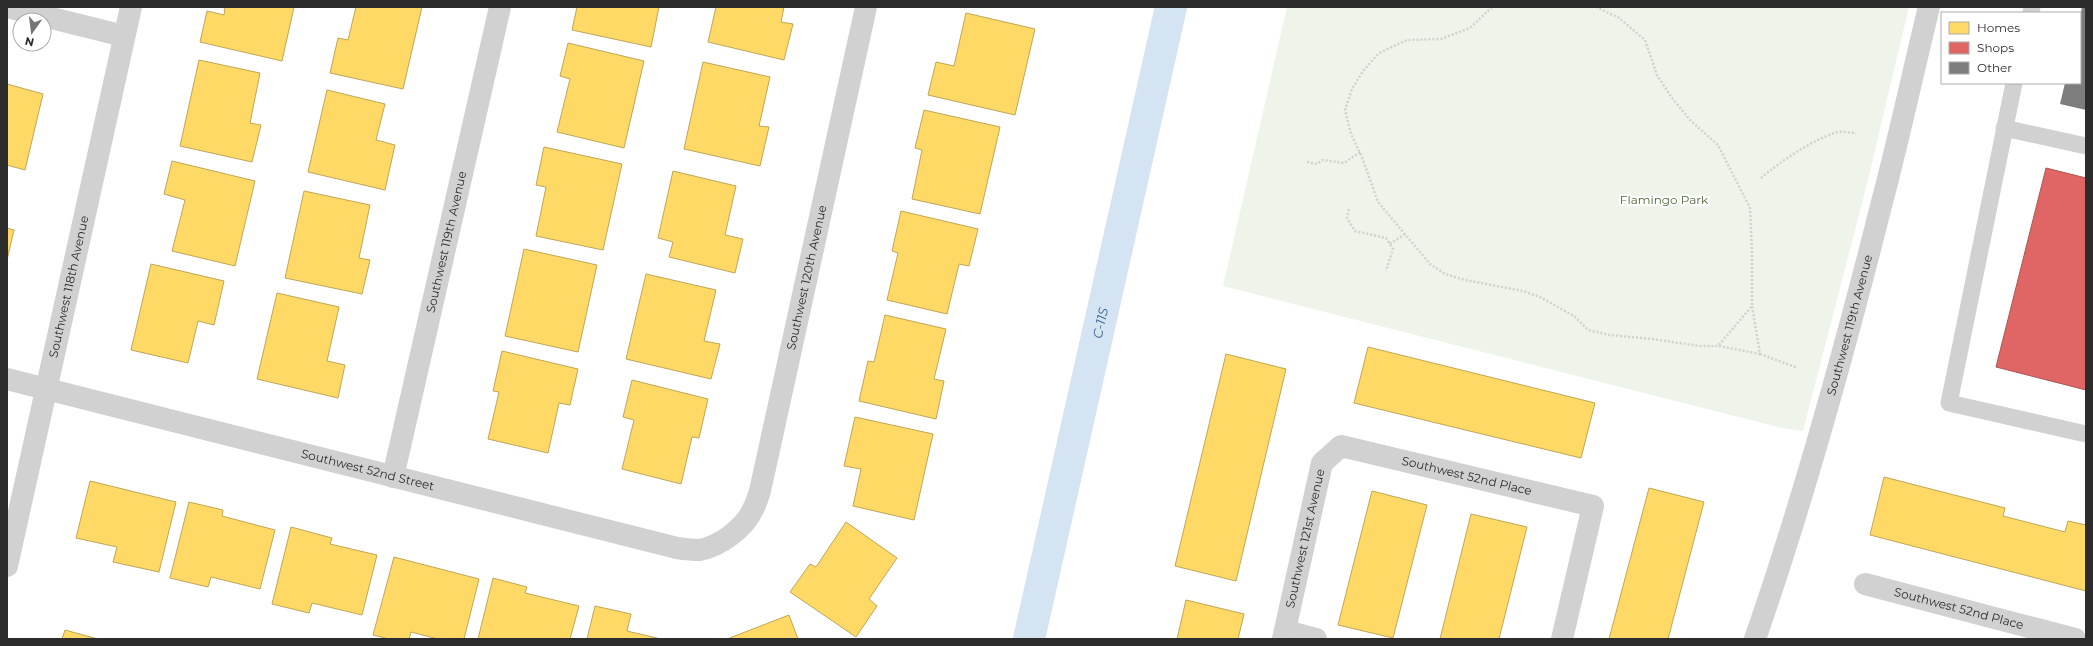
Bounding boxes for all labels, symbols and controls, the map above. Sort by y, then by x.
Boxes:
north arrow [12,12,52,52]
legend [1941,12,2081,84]
text: Homes [1977,20,2020,35]
text: N [24,34,36,50]
text: Shops [1977,40,2014,55]
text: Other [1977,60,2012,75]
street label: Southwest 119th Avenue [423,170,469,314]
park label: Flamingo Park [1620,192,1709,207]
street label: Southwest 120th Avenue [783,204,829,351]
street label: Southwest 118th Avenue [45,214,91,359]
street label: Southwest 119th Avenue [1823,253,1875,397]
water label: C-11S [1089,306,1111,340]
street label: Southwest 52nd Street [300,446,436,494]
street label: Southwest 52nd Place [1400,453,1533,498]
street label: Southwest 121st Avenue [1282,467,1327,609]
street label: Southwest 52nd Place [1893,584,2025,632]

